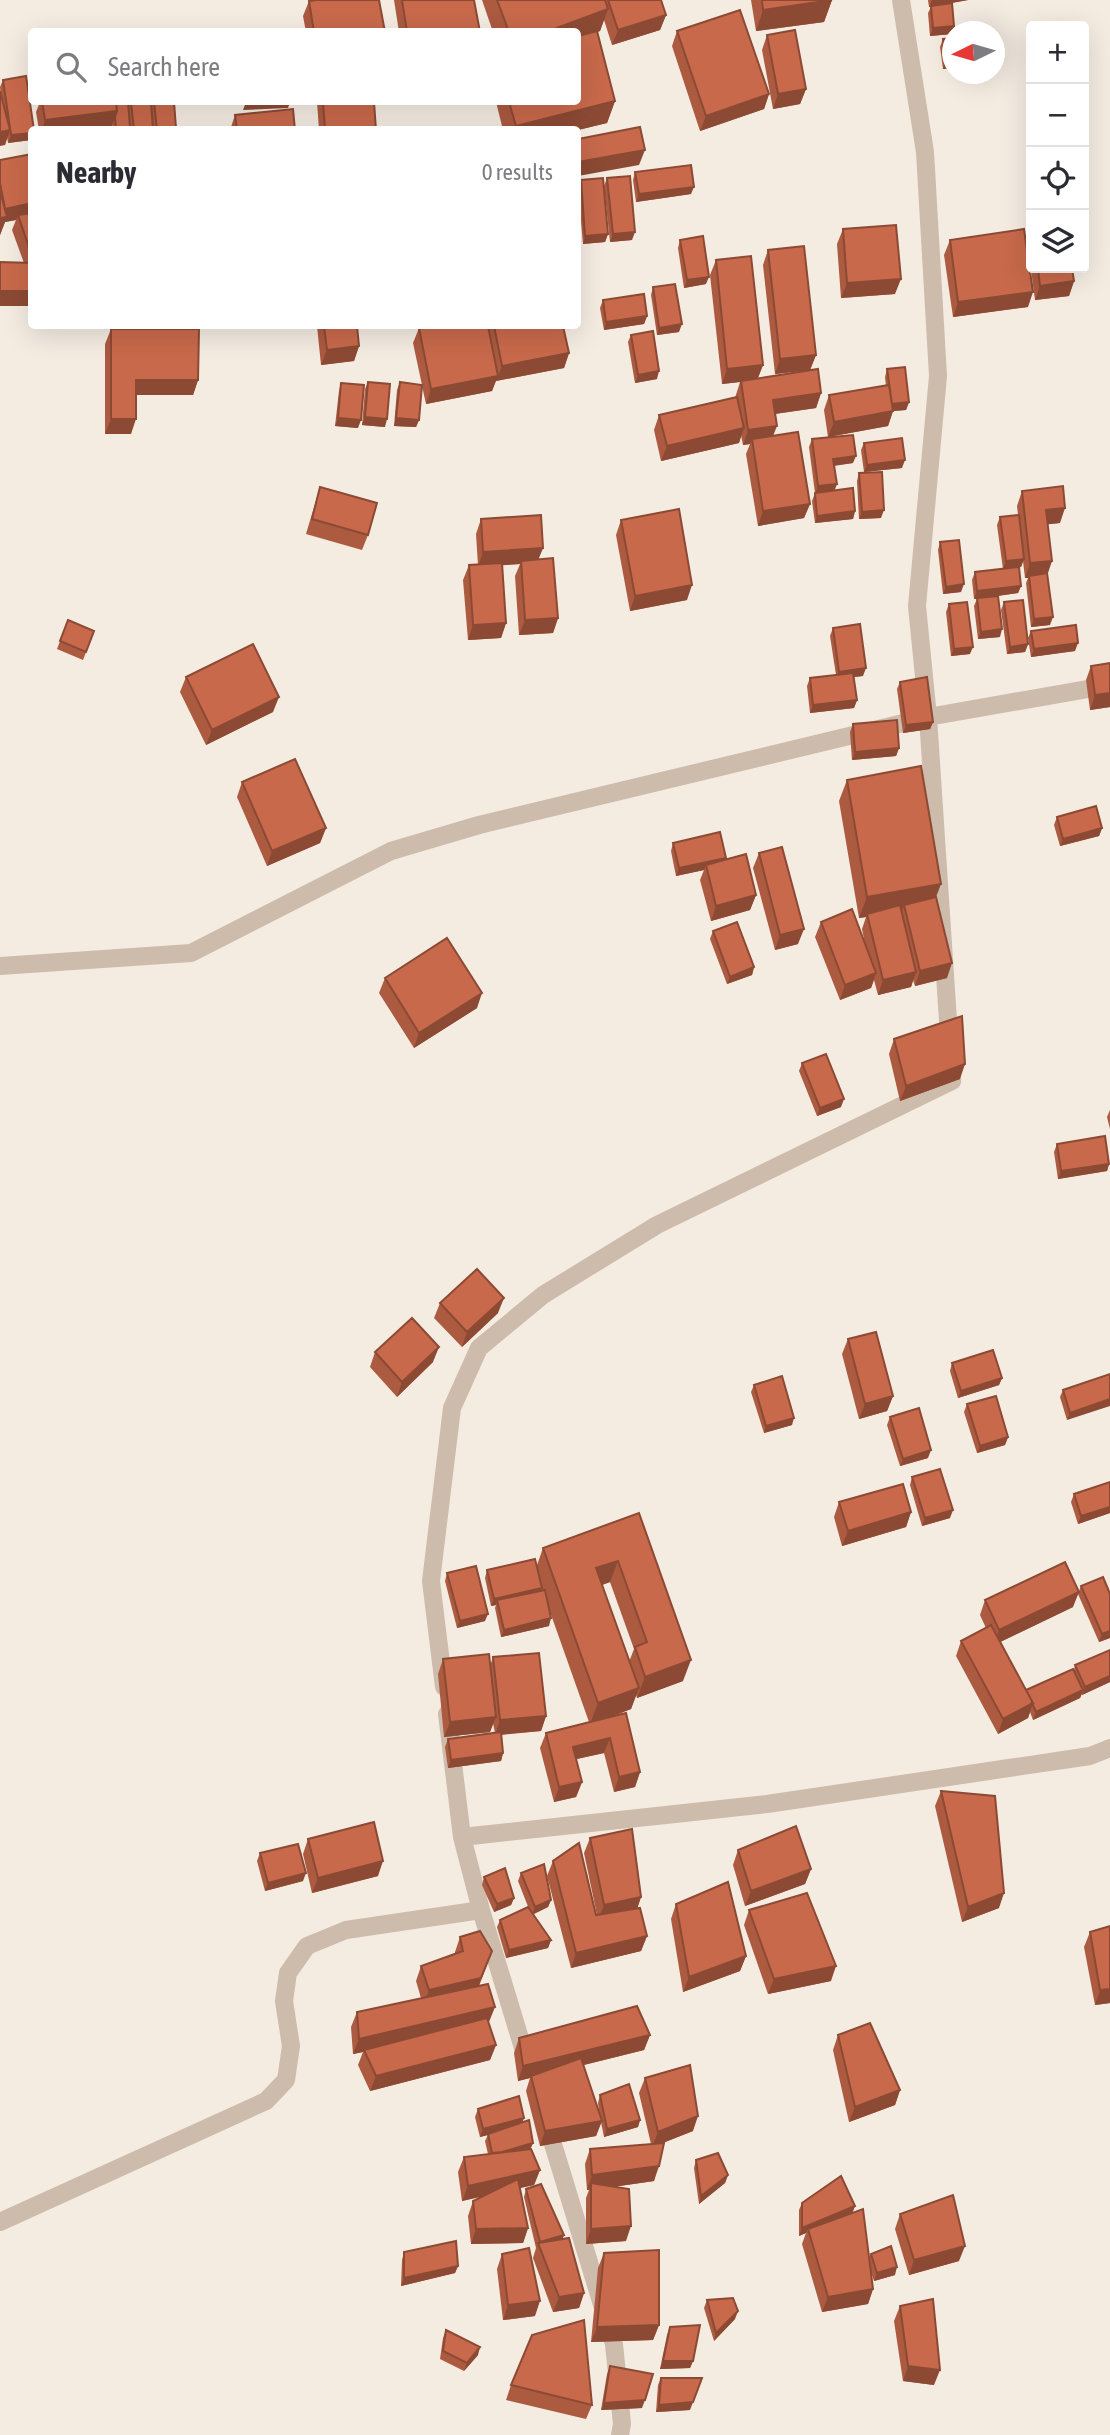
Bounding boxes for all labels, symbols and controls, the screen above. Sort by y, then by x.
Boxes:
north arrow [942,21,1005,84]
map controls [1026,21,1089,273]
button: + [1026,21,1089,84]
search box [28,28,581,105]
icon: search [52,48,90,86]
text: Search here [108,52,220,82]
button: − [1026,84,1089,147]
button: locate [1026,147,1089,210]
text: Nearby [56,155,136,189]
text: 0 results [482,159,553,185]
button: layers [1026,210,1089,273]

